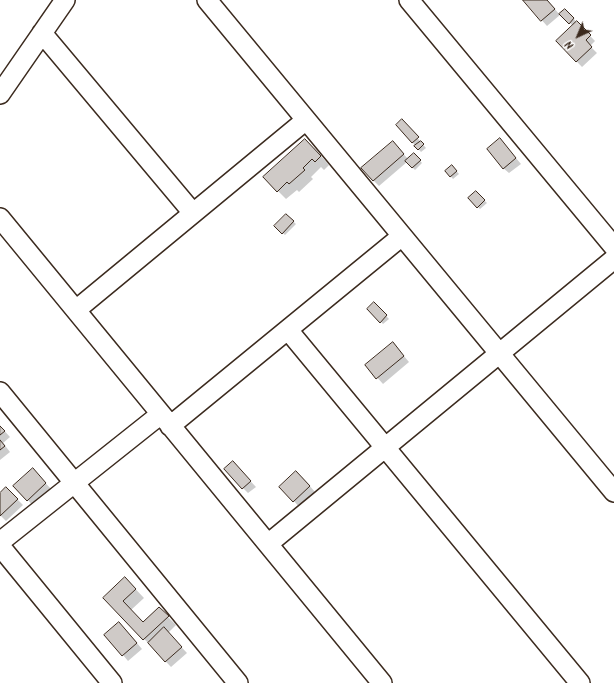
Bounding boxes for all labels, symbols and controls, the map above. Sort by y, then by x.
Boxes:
north arrow [558,16,598,56]
text: N [561,36,578,54]

